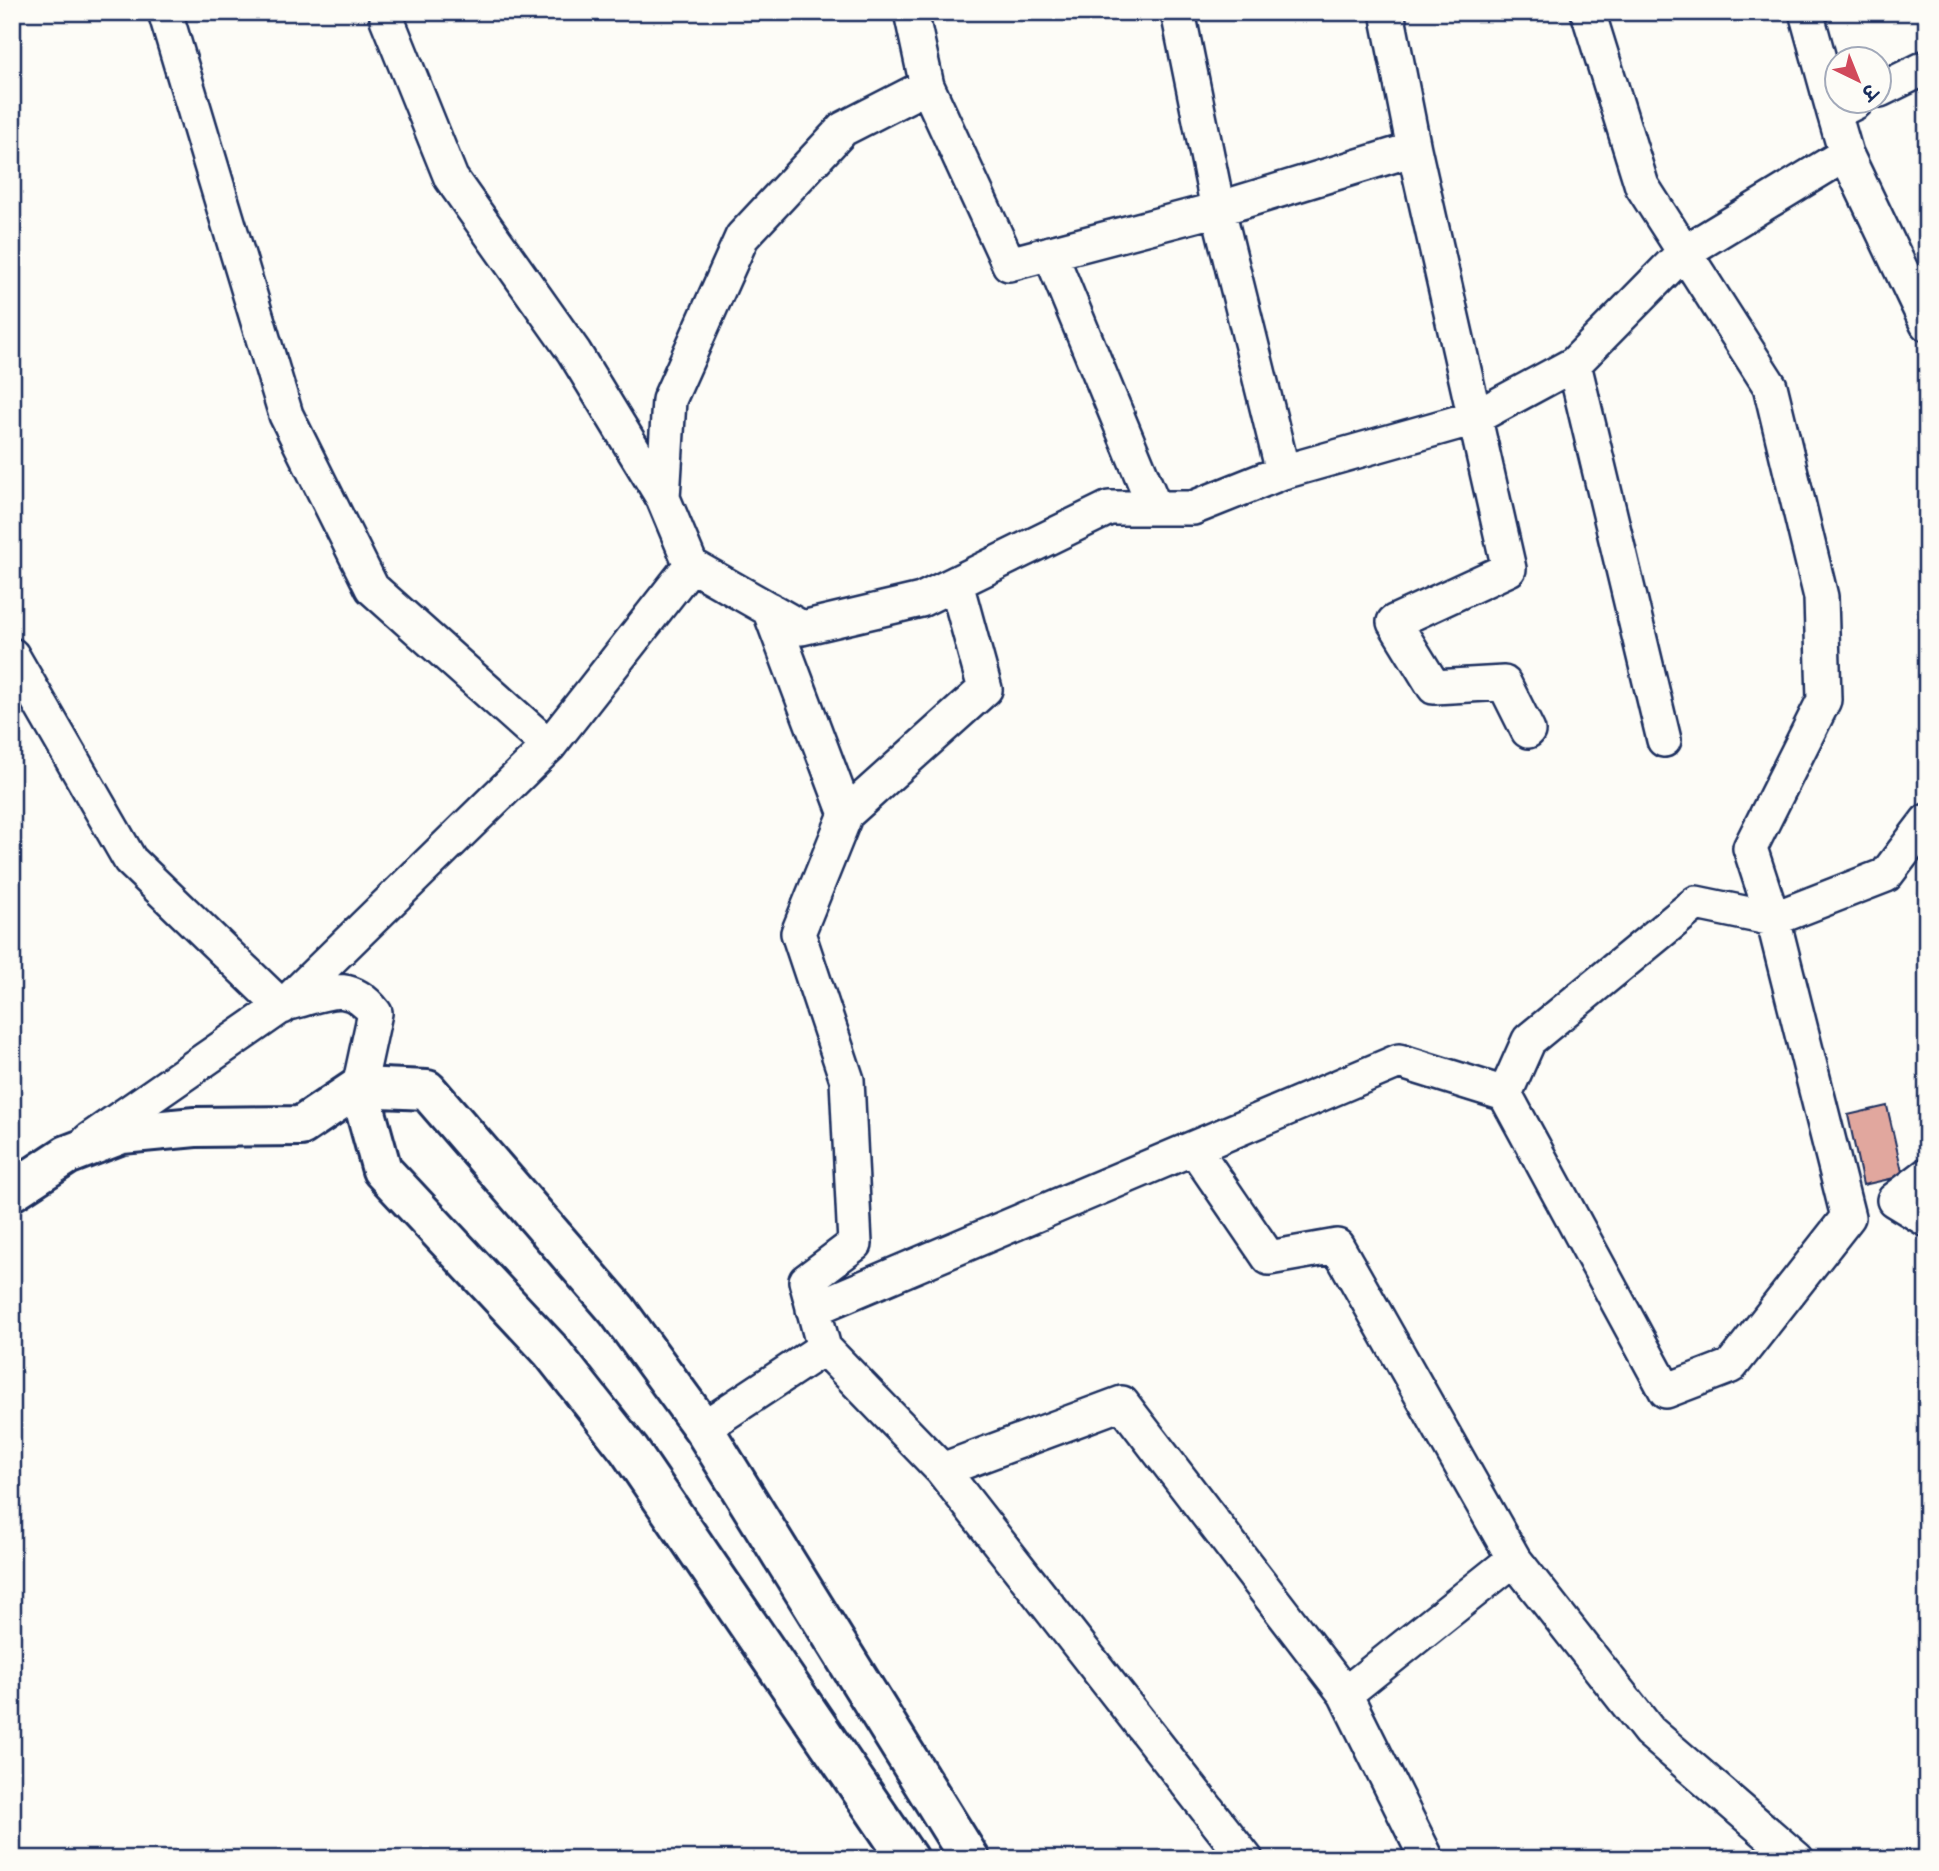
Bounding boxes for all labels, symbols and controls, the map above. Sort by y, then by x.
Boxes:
north arrow [1824,46,1894,116]
text: उ [1852,74,1887,110]

